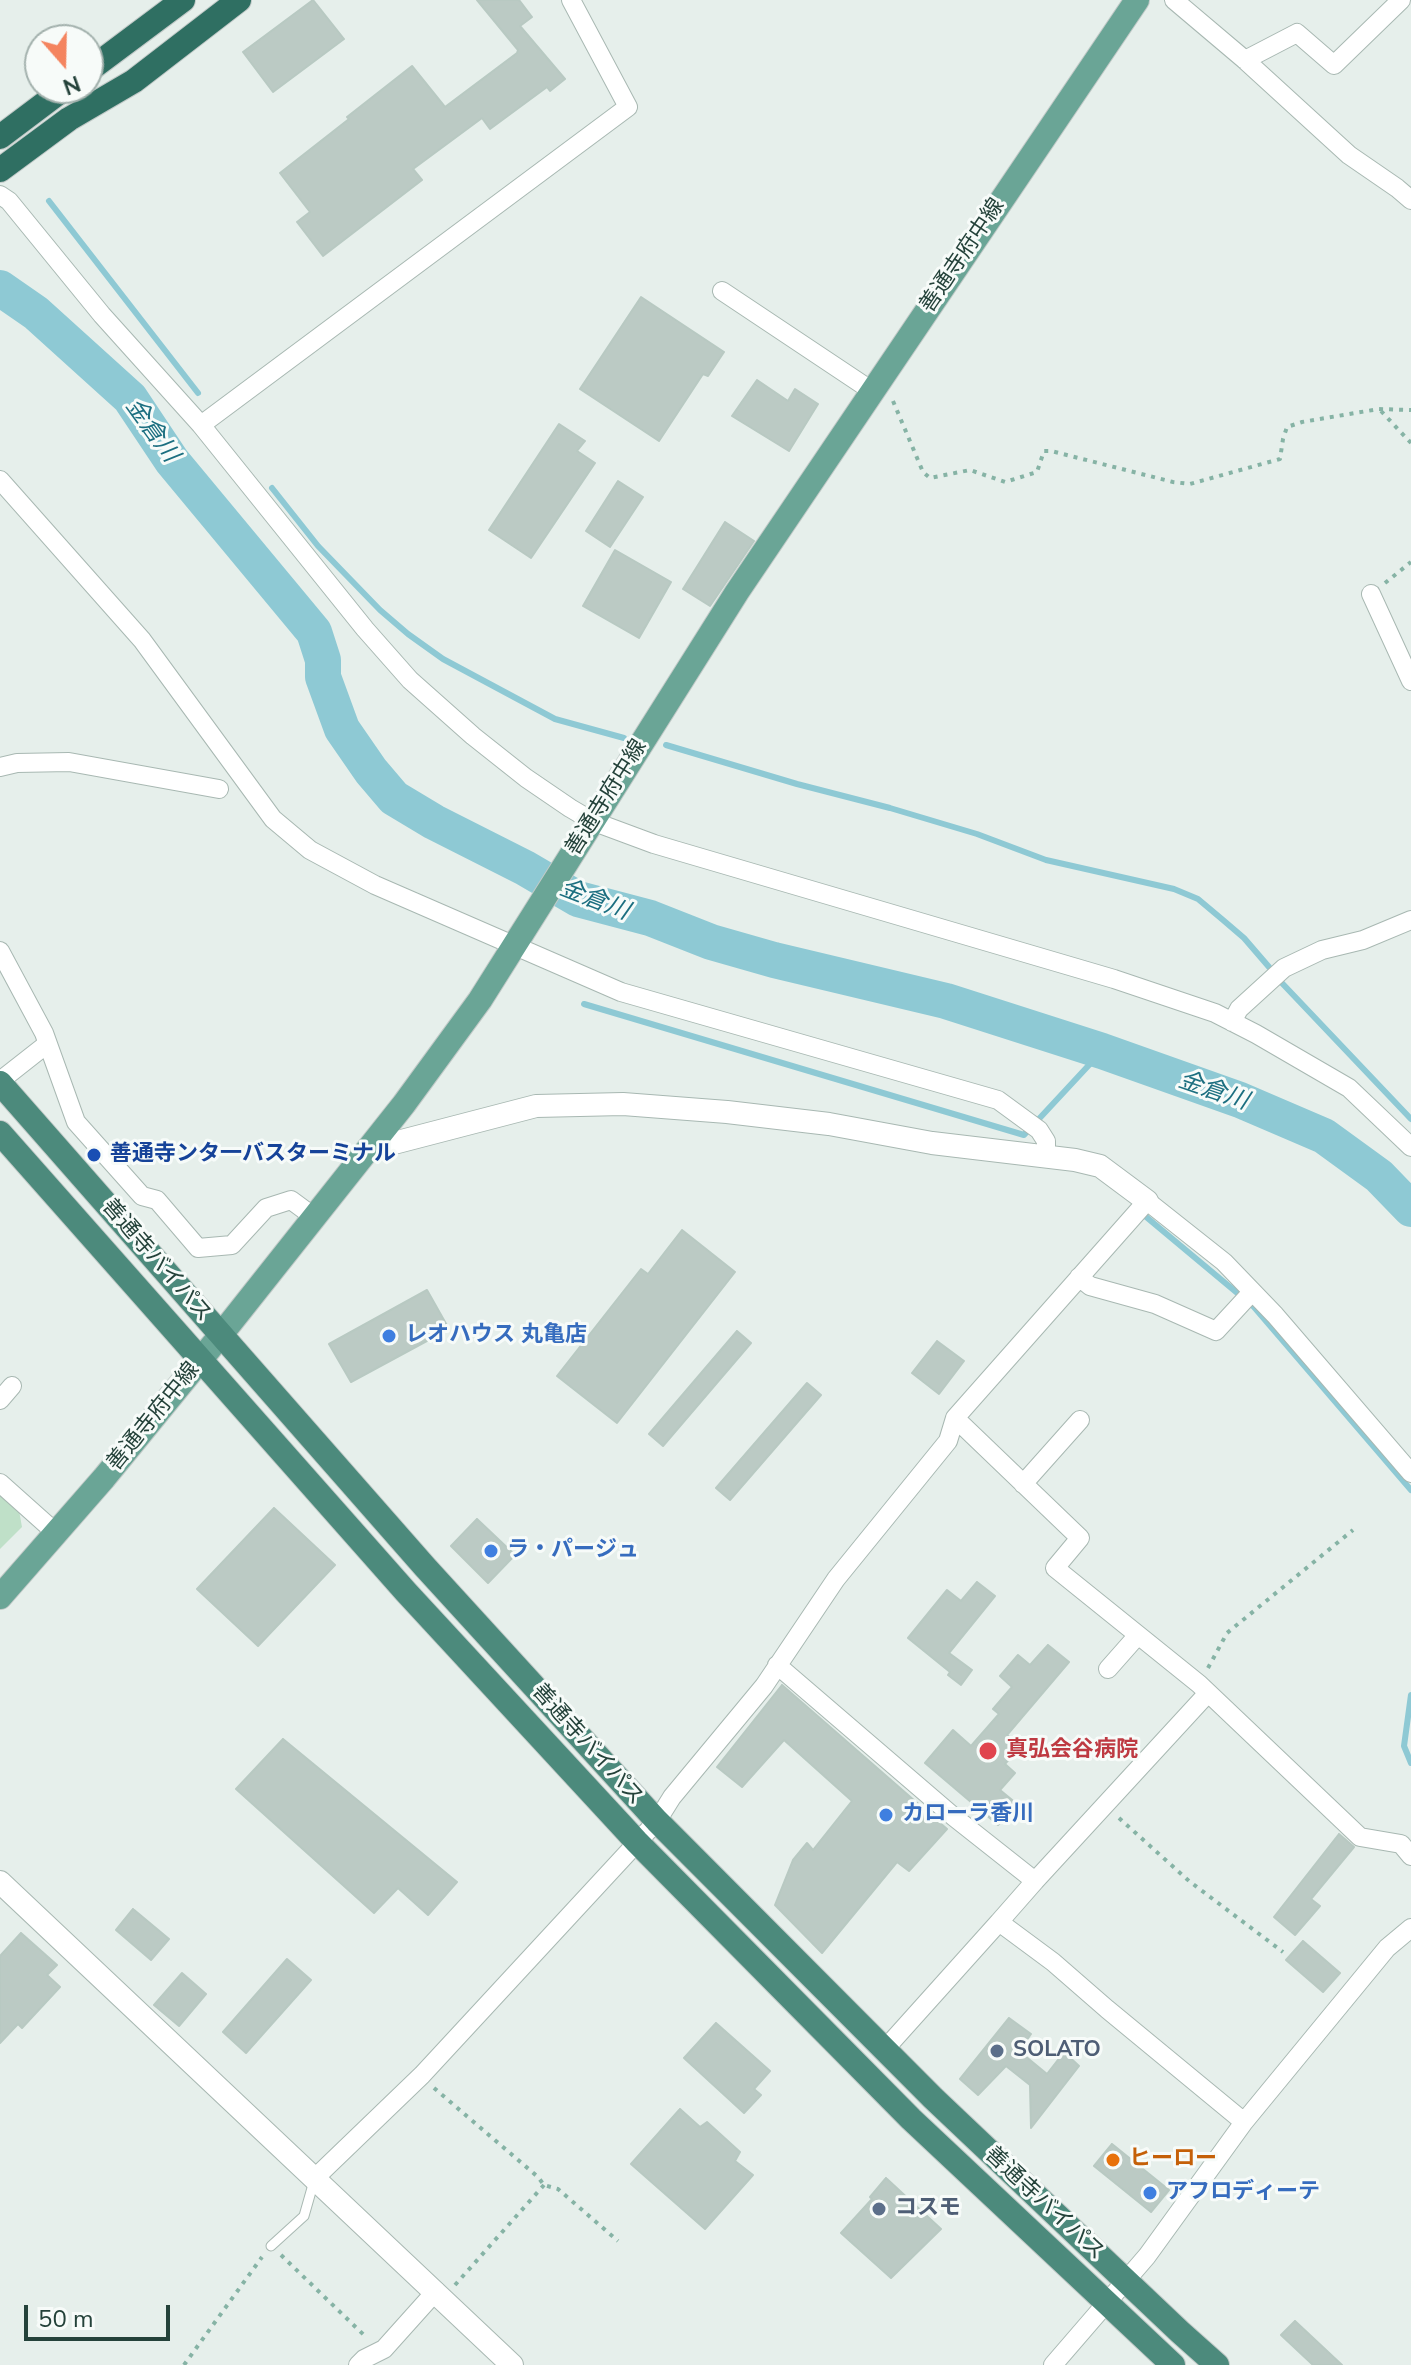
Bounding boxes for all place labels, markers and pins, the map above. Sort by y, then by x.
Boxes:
place label: 善通寺ンタ一バスターミナル [110,1142,396,1168]
marker: 善通寺ンタ一バスターミナル [85,1146,103,1164]
place label: レオハウス 丸亀店 [405,1323,587,1349]
marker: レオハウス 丸亀店 [380,1327,398,1345]
place label: ラ・パージュ [507,1538,639,1564]
marker: ラ・パージュ [482,1542,500,1560]
place label: 真弘会谷病院 [1006,1738,1138,1764]
marker: 真弘会谷病院 [977,1740,999,1762]
place label: カローラ香川 [902,1802,1034,1828]
marker: カローラ香川 [877,1806,895,1824]
place label: SOLATO [1013,2038,1101,2064]
marker: SOLATO [988,2042,1006,2060]
place label: ヒーロー [1129,2147,1217,2173]
marker: ヒーロー [1104,2151,1122,2169]
place label: アフロディーテ [1166,2180,1320,2206]
marker: アフロディーテ [1141,2184,1159,2202]
place label: コスモ [895,2196,961,2222]
marker: コスモ [870,2200,888,2218]

